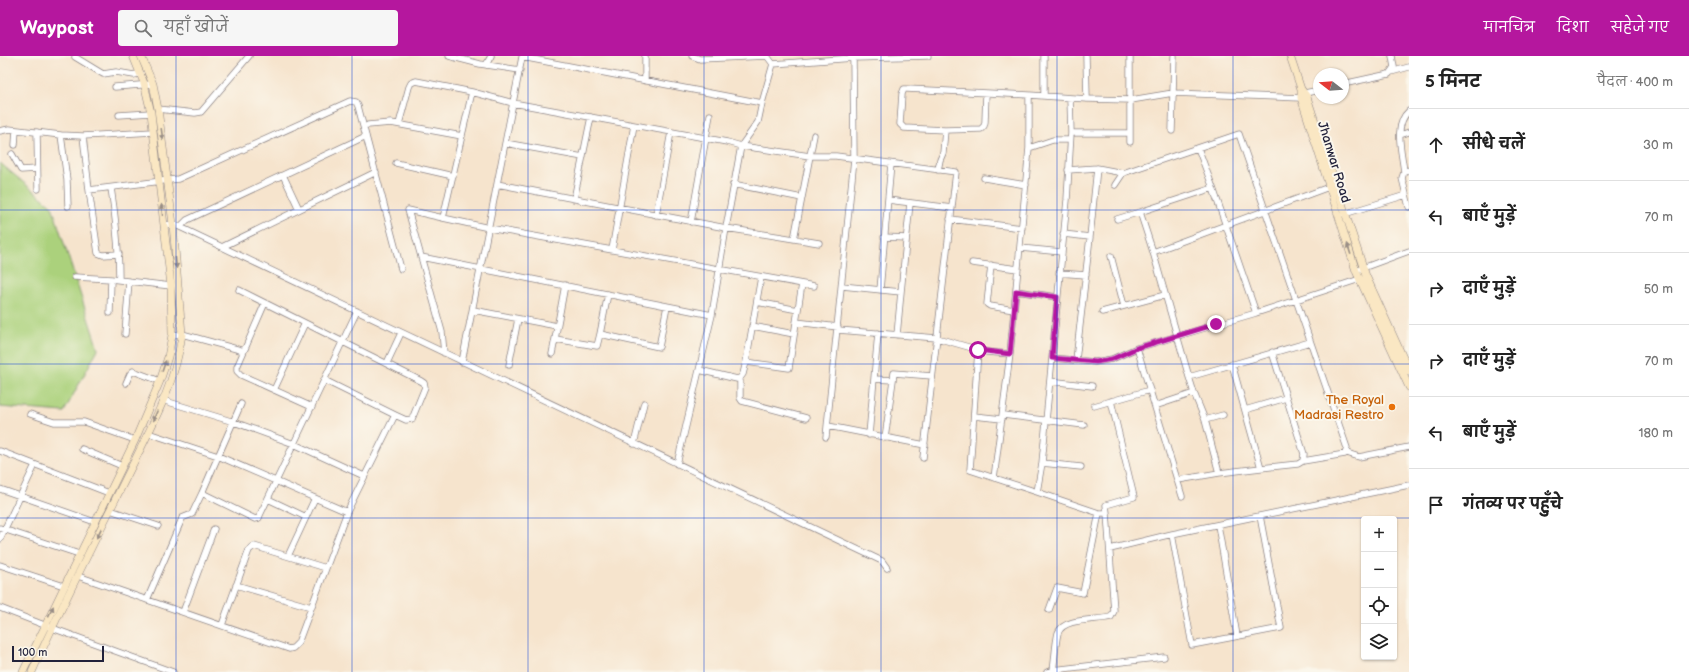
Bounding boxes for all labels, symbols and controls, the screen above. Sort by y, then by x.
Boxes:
search box [118,10,398,46]
text: Waypost [20,17,94,40]
icon: search [132,17,154,39]
text: यहाँ खोजें [164,18,228,37]
text: मानचित्र [1484,19,1535,36]
text: दिशा [1557,19,1589,36]
text: सहेजे गए [1611,19,1669,36]
north arrow [1313,68,1349,104]
text: 5 मिनट [1425,72,1481,92]
text: पैदल · 400 m [1597,74,1673,90]
street label: Jhanwar Road [1314,119,1354,205]
one-way arrow [159,128,165,140]
icon: ahead [1425,134,1447,156]
text: सीधे चलें [1463,135,1525,154]
text: 30 m [1643,137,1673,153]
one-way arrow [159,204,166,216]
icon: left [1425,206,1447,228]
text: बाएँ मुड़ें [1463,207,1516,226]
text: 70 m [1645,209,1673,225]
one-way arrow [1346,242,1352,254]
one-way arrow [173,257,180,269]
icon: right [1425,278,1447,300]
text: दाएँ मुड़ें [1463,279,1515,298]
text: 50 m [1644,281,1673,297]
route end [1207,315,1225,333]
route start [969,341,987,359]
icon: right [1425,350,1447,372]
text: दाएँ मुड़ें [1463,351,1515,370]
text: 70 m [1645,353,1673,369]
one-way arrow [162,360,168,372]
place label: The Royal Madrasi Restro [1294,392,1384,423]
marker: The Royal Madrasi Restro [1387,402,1397,412]
one-way arrow [152,410,159,422]
icon: left [1425,422,1447,444]
text: बाएँ मुड़ें [1463,423,1516,442]
text: 180 m [1638,425,1673,441]
icon: arrive [1425,494,1447,516]
text: गंतव्य पर पहुँचे [1463,495,1562,514]
map controls [1361,516,1397,660]
button: + [1361,516,1397,552]
one-way arrow [96,527,102,539]
button: − [1361,552,1397,588]
button: locate [1361,588,1397,624]
one-way arrow [48,606,54,617]
button: layers [1361,624,1397,660]
scale bar [12,644,104,663]
text: 100 m [18,646,47,659]

